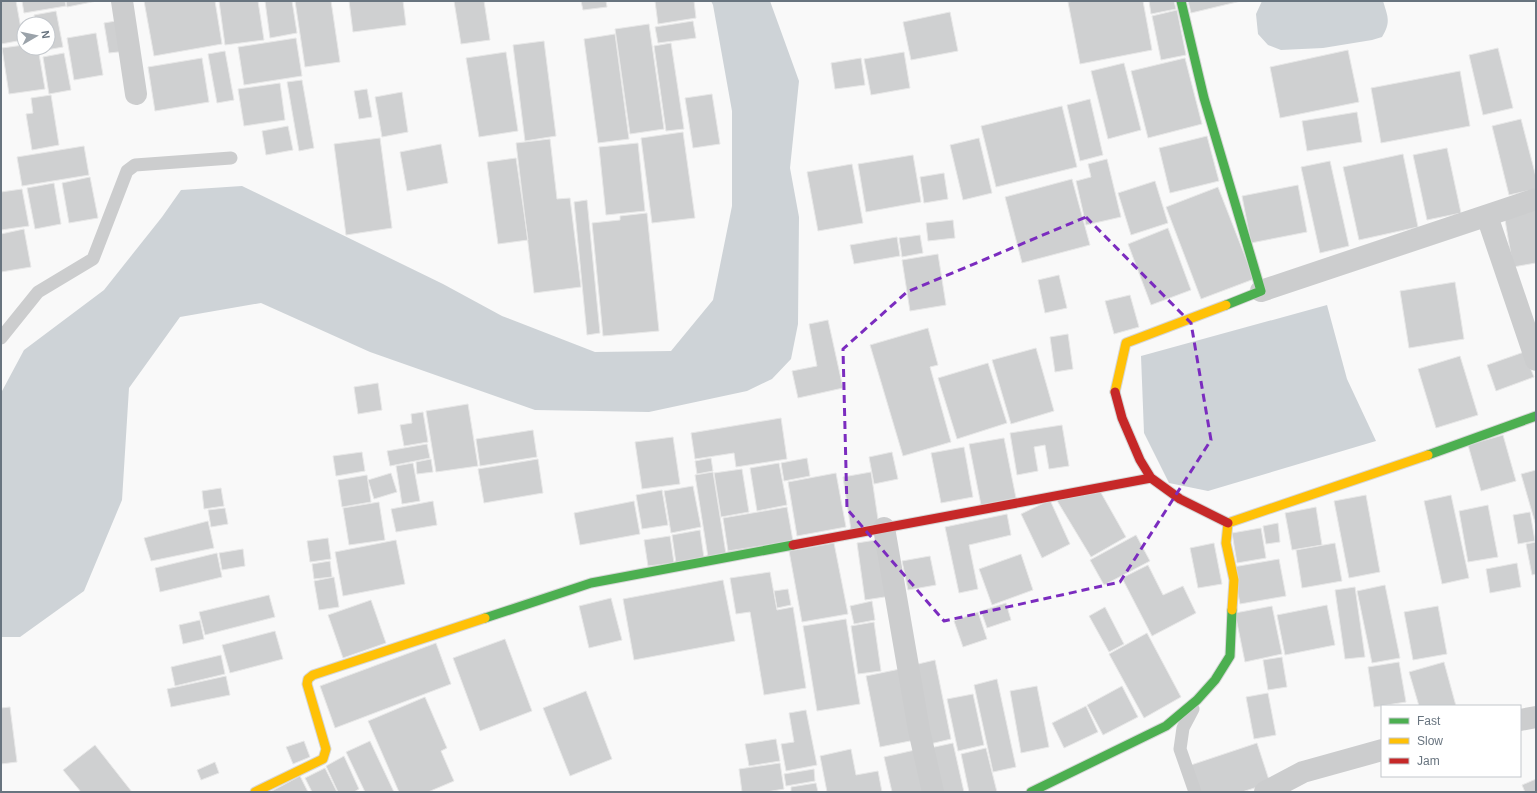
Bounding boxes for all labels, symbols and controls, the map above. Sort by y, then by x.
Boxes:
north arrow [16,16,56,56]
text: N [39,30,52,39]
legend [1381,705,1521,777]
text: Fast [1417,714,1441,728]
text: Slow [1417,734,1443,748]
text: Jam [1417,754,1440,768]

